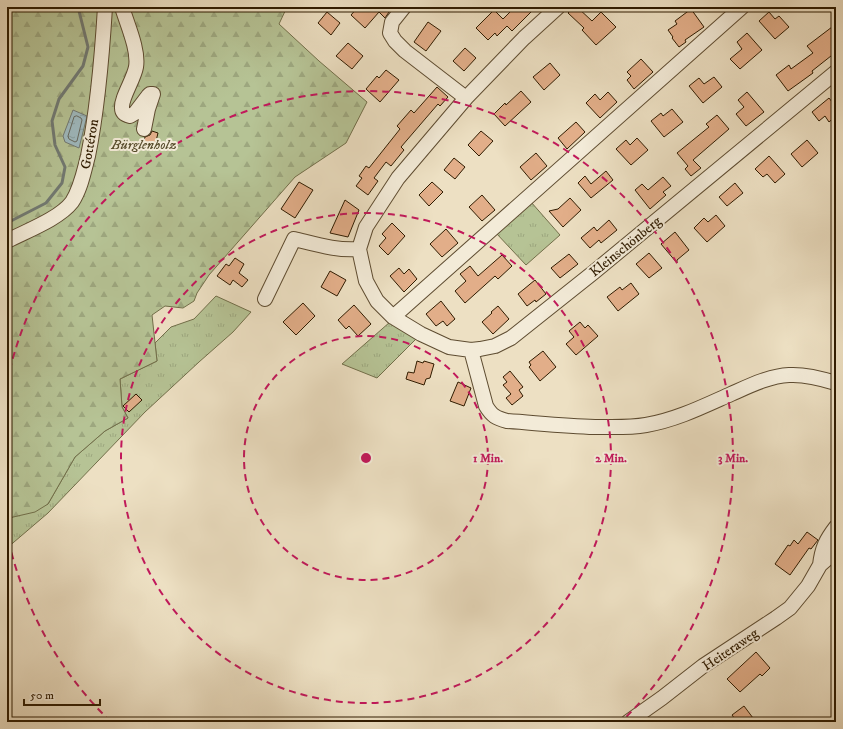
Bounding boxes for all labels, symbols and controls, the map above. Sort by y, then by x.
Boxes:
street label: Gottéron [77,117,103,171]
park label: Bürglenholz [110,136,177,154]
street label: Kleinschönberg [586,212,665,281]
centre of rings [359,451,373,465]
text: 1 Min. [473,451,503,466]
text: 2 Min. [595,451,627,466]
text: 3 Min. [718,451,748,466]
street label: Heiteraweg [699,624,762,675]
scale bar [24,681,100,707]
text: 50 m [30,688,54,703]

